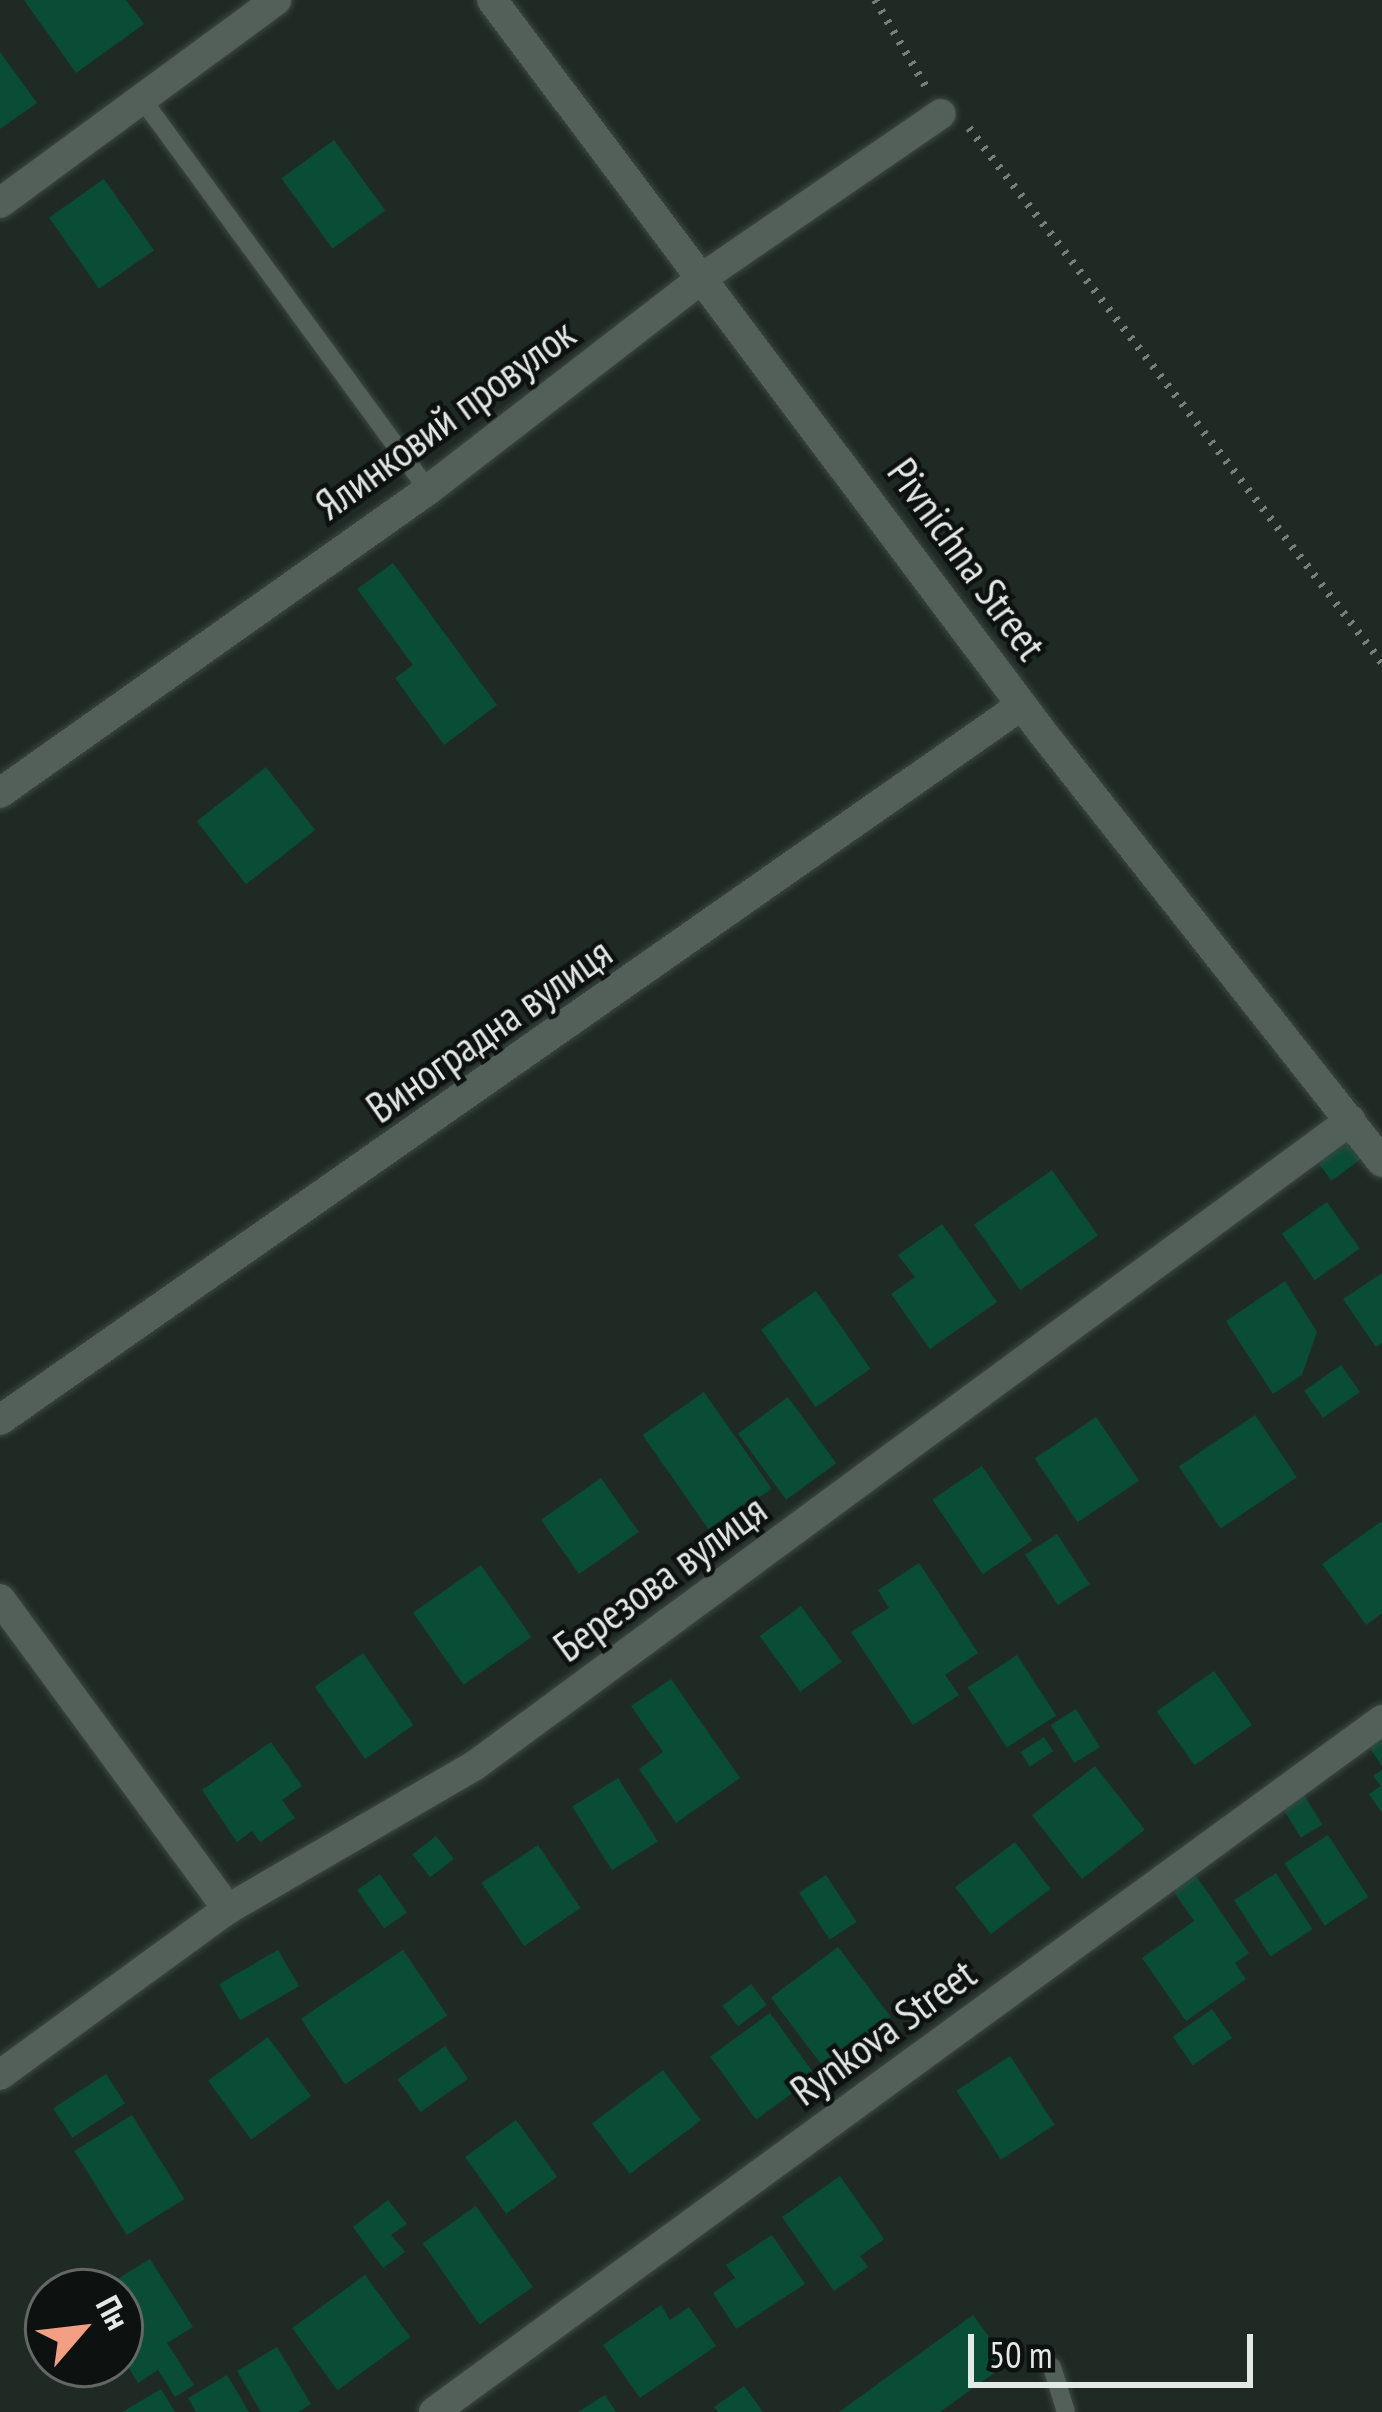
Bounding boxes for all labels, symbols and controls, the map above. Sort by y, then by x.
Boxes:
street label: Ялинковий провулок [306,308,584,530]
street label: Pivnichna Street [877,449,1057,669]
street label: Виноградна вулиця [357,927,621,1133]
street label: Березова вулиця [544,1484,776,1672]
street label: Rynkova Street [781,1948,985,2116]
north arrow [24,2268,144,2388]
text: Пн [87,2288,140,2336]
scale bar [974,2310,1259,2384]
text: 50 m [989,2331,1052,2378]

